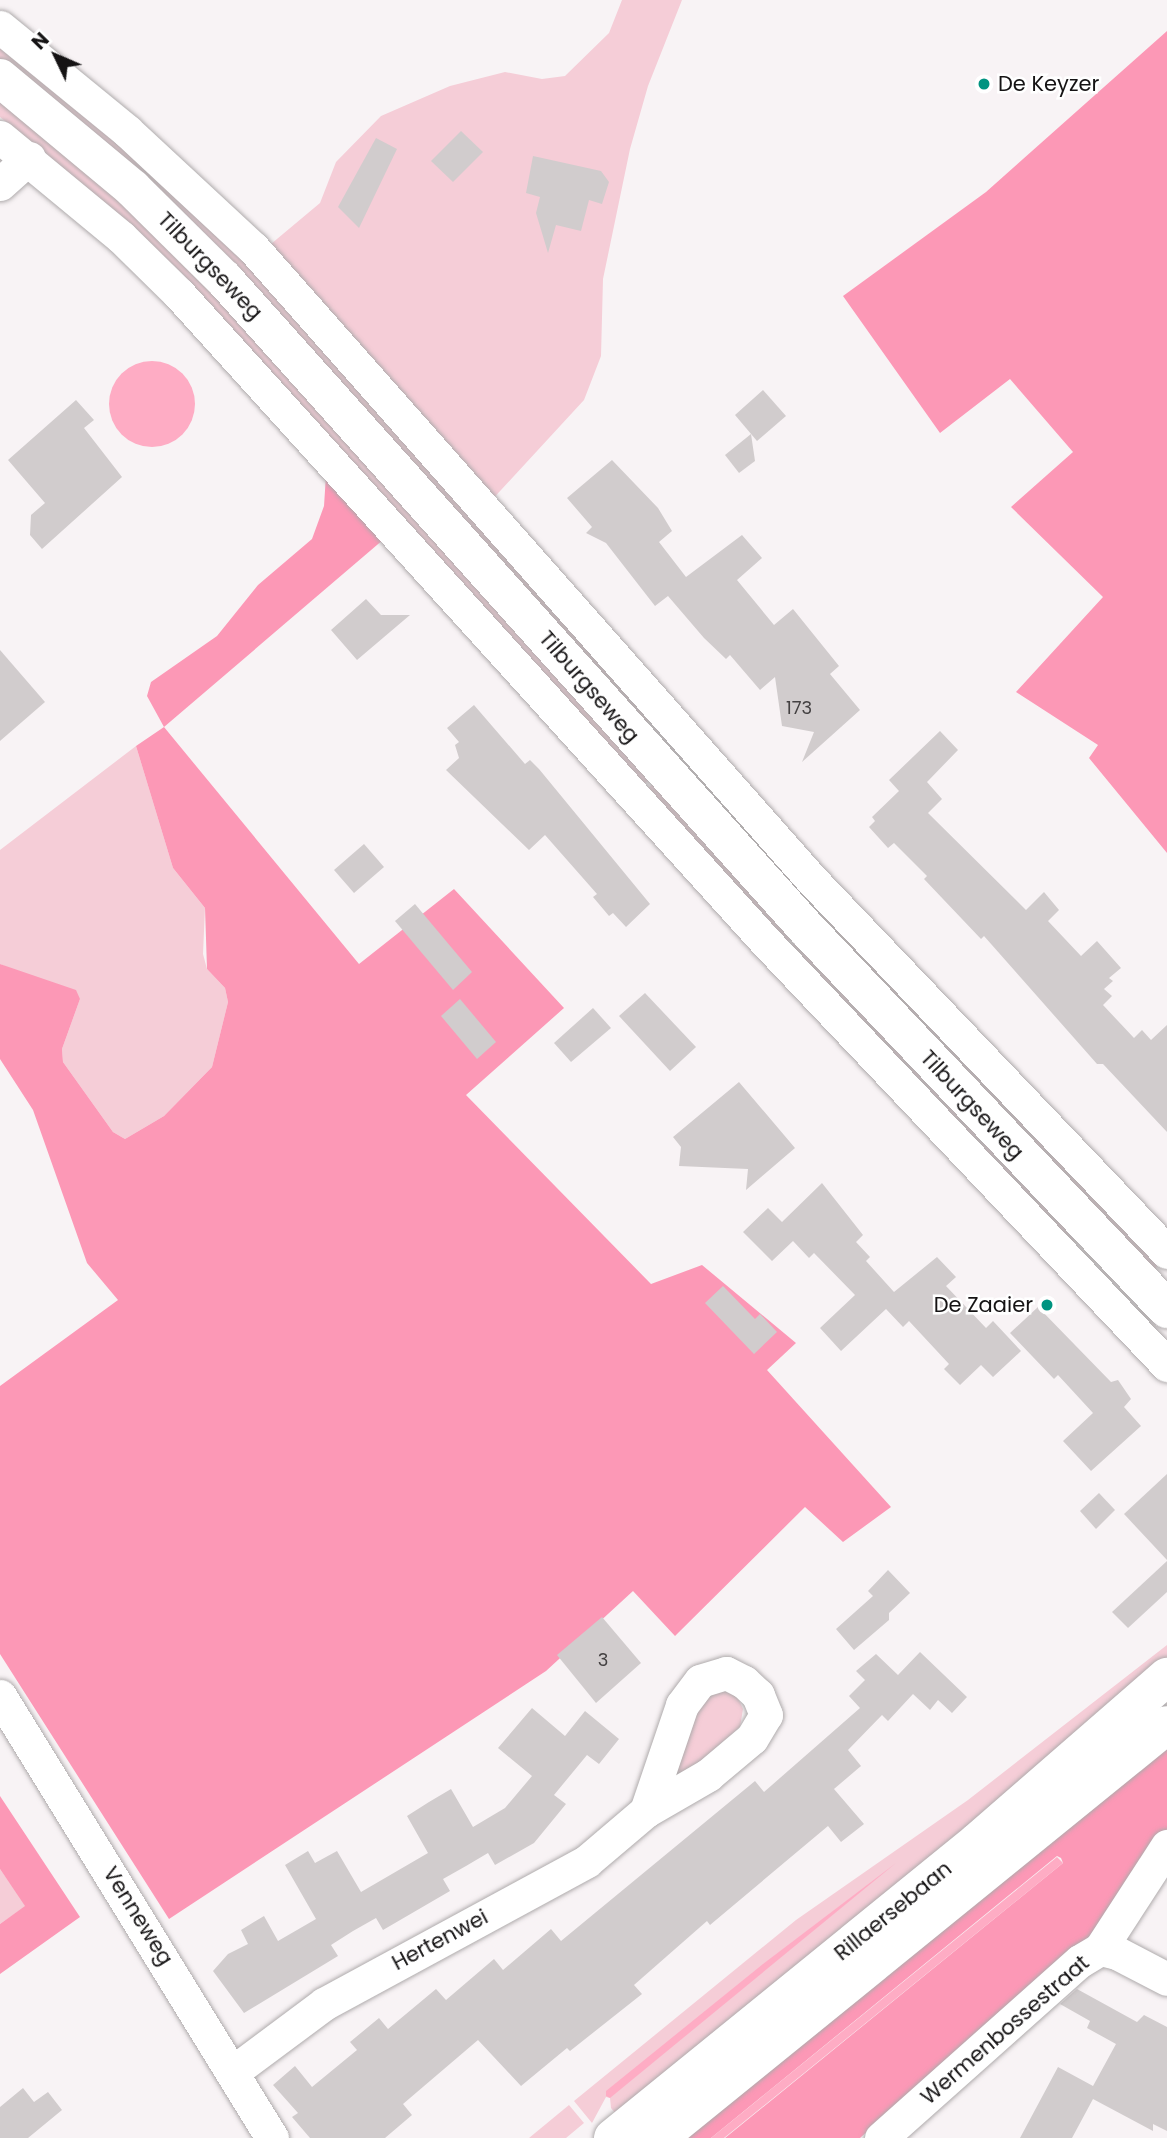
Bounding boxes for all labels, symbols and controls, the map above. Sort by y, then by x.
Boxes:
north arrow [21,21,91,91]
text: N [26,27,55,56]
place label: De Keyzer [998,71,1099,97]
marker: De Keyzer [976,76,992,92]
street label: Tilburgseweg [152,207,268,325]
street label: Tilburgseweg [534,626,644,748]
house number: 173 [786,697,812,719]
street label: Tilburgseweg [915,1045,1029,1165]
place label: De Zaaier [934,1292,1033,1318]
marker: De Zaaier [1039,1297,1055,1313]
house number: 3 [598,1649,608,1671]
street label: Rillaersebaan [829,1856,957,1966]
street label: Venneweg [98,1862,178,1970]
street label: Hertenwei [388,1904,492,1976]
street label: Wermenbossestraat [916,1950,1094,2110]

